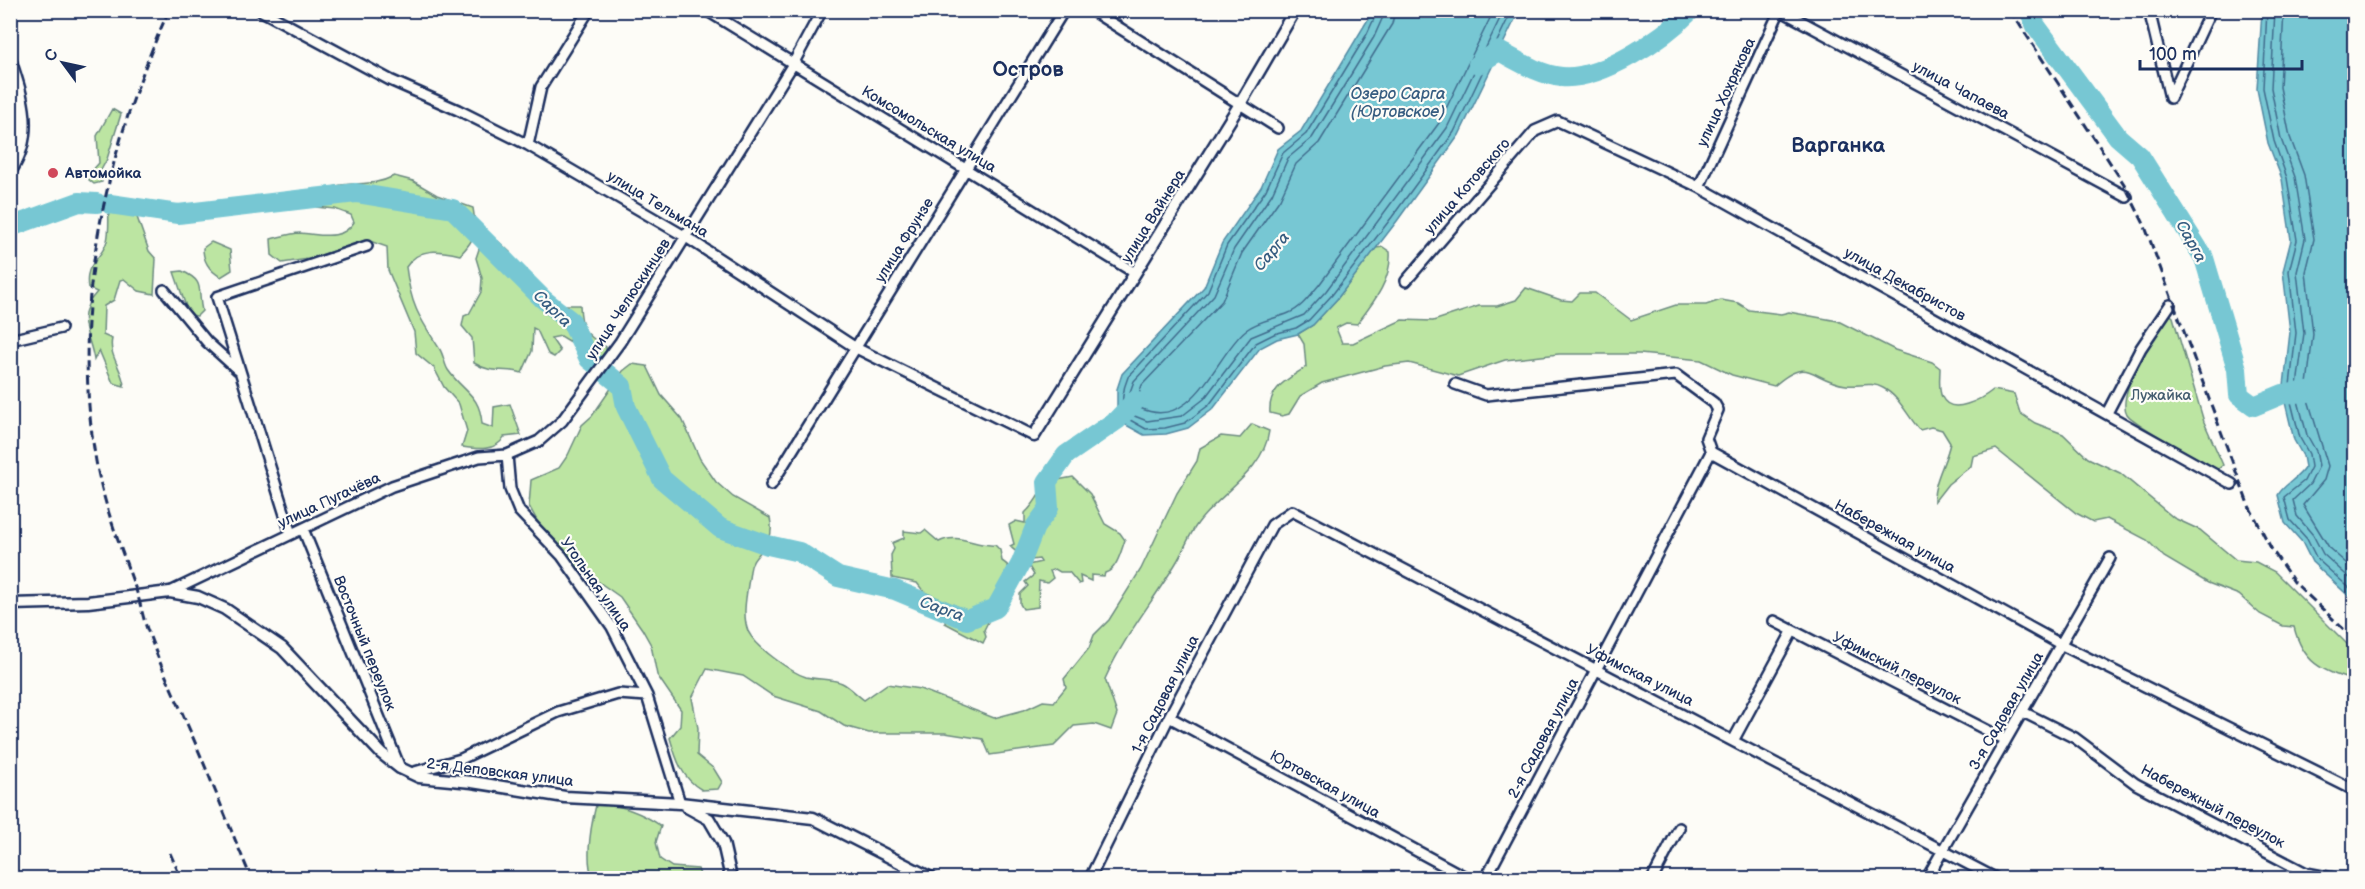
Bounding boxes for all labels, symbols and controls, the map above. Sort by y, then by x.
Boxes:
north arrow [33,33,93,93]
scale bar [2140,33,2302,71]
street label: улица Хохрякова [1693,35,1760,150]
text: 100 m [2149,44,2197,65]
text: С [41,46,63,65]
district label: Остров [992,57,1064,82]
street label: улица Чапаева [1909,57,2013,124]
street label: Комсомольская улица [858,82,1000,177]
water label: Озеро Сарга (Юртовское) [1351,85,1445,122]
district label: Варганка [1791,133,1886,158]
street label: улица Котовского [1420,134,1514,238]
place label: Автомойка [64,164,142,183]
marker: Автомойка [46,166,60,180]
street label: улица Вайнера [1117,166,1190,267]
street label: улица Тельмана [604,167,712,242]
street label: улица Фрунзе [871,194,938,286]
water label: Сарга [2171,217,2210,266]
water label: Сарга [1250,229,1294,275]
street label: улица Челюскинцев [582,235,675,364]
street label: улица Декабристов [1841,243,1969,326]
water label: Сарга [529,287,575,332]
park label: Лужайка [2130,386,2191,405]
street label: улица Пугачёва [275,468,384,532]
street label: Набережная улица [1831,495,1959,578]
street label: Угольная улица [556,534,635,635]
street label: Восточный переулок [329,573,400,714]
water label: Сарга [917,593,966,626]
street label: Уфимский переулок [1829,628,1964,709]
street label: 1-я Садовая улица [1127,632,1204,757]
street label: Уфимская улица [1583,640,1697,711]
street label: 3-я Садовая улица [1965,649,2048,774]
street label: 2-я Садовая улица [1504,675,1583,802]
street label: Юртовская улица [1266,746,1383,823]
street label: 2-я Деповская улица [425,754,575,791]
street label: Набережный переулок [2137,760,2288,853]

